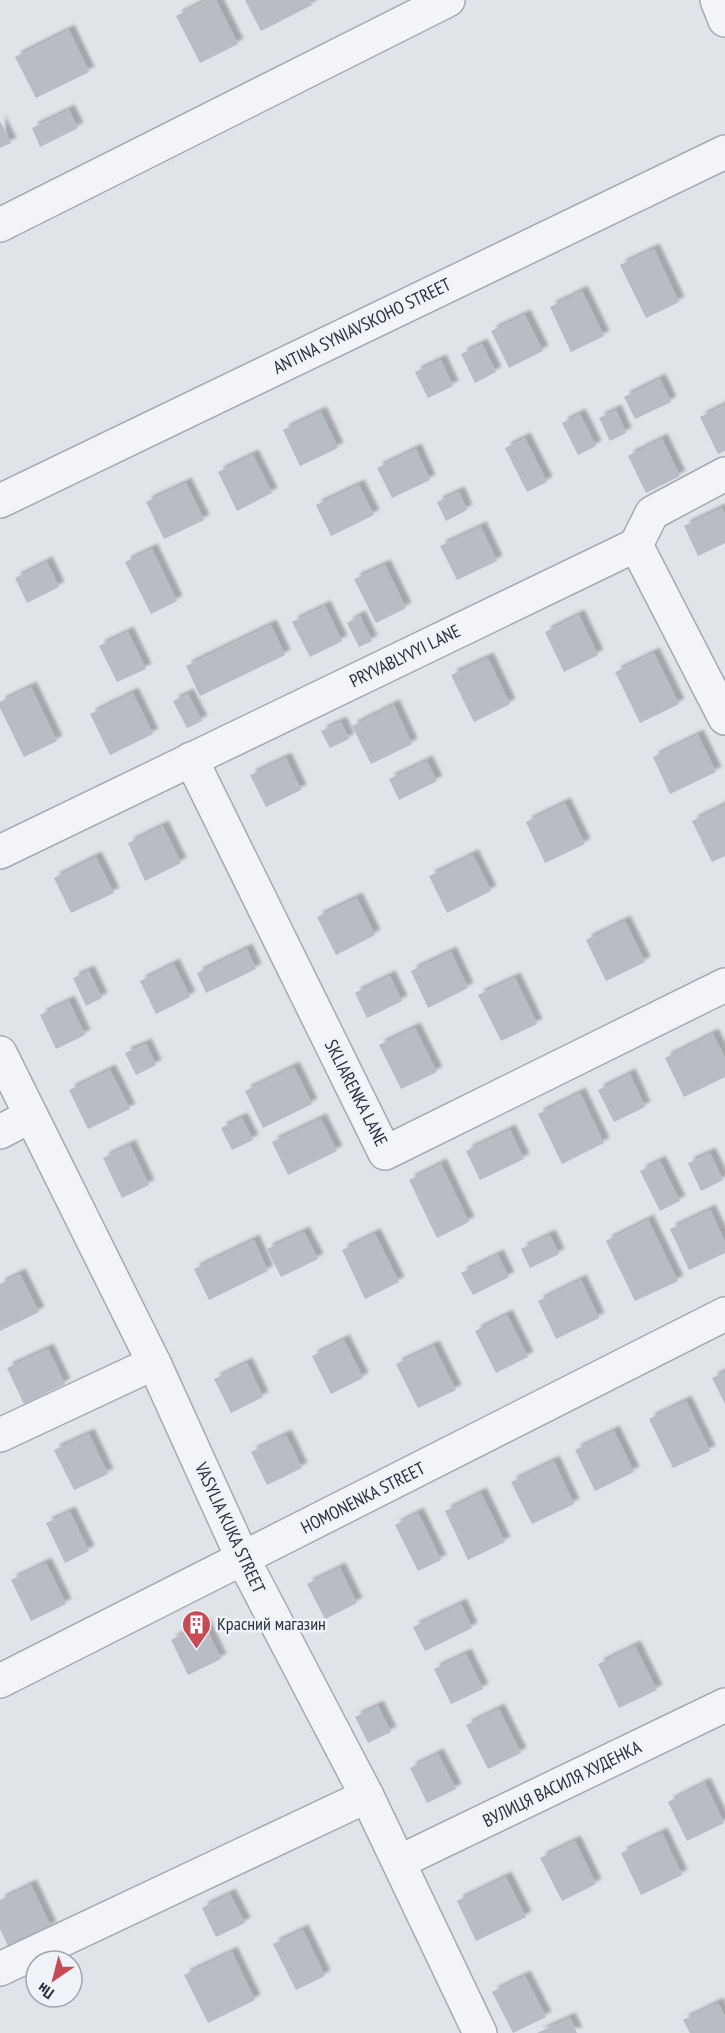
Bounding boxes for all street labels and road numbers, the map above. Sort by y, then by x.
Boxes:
street label: ANTINA SYNIAVSKOHO STREET [269,272,455,379]
street label: PRYVABLYVYI LANE [346,619,464,692]
street label: SKLIARENKA LANE [320,1036,393,1150]
street label: HOMONENKA STREET [297,1456,429,1539]
street label: VASYLIA KUKA STREET [190,1458,271,1597]
street label: ВУЛИЦЯ ВАСИЛЯ ХУДЕНКА [479,1735,645,1832]

